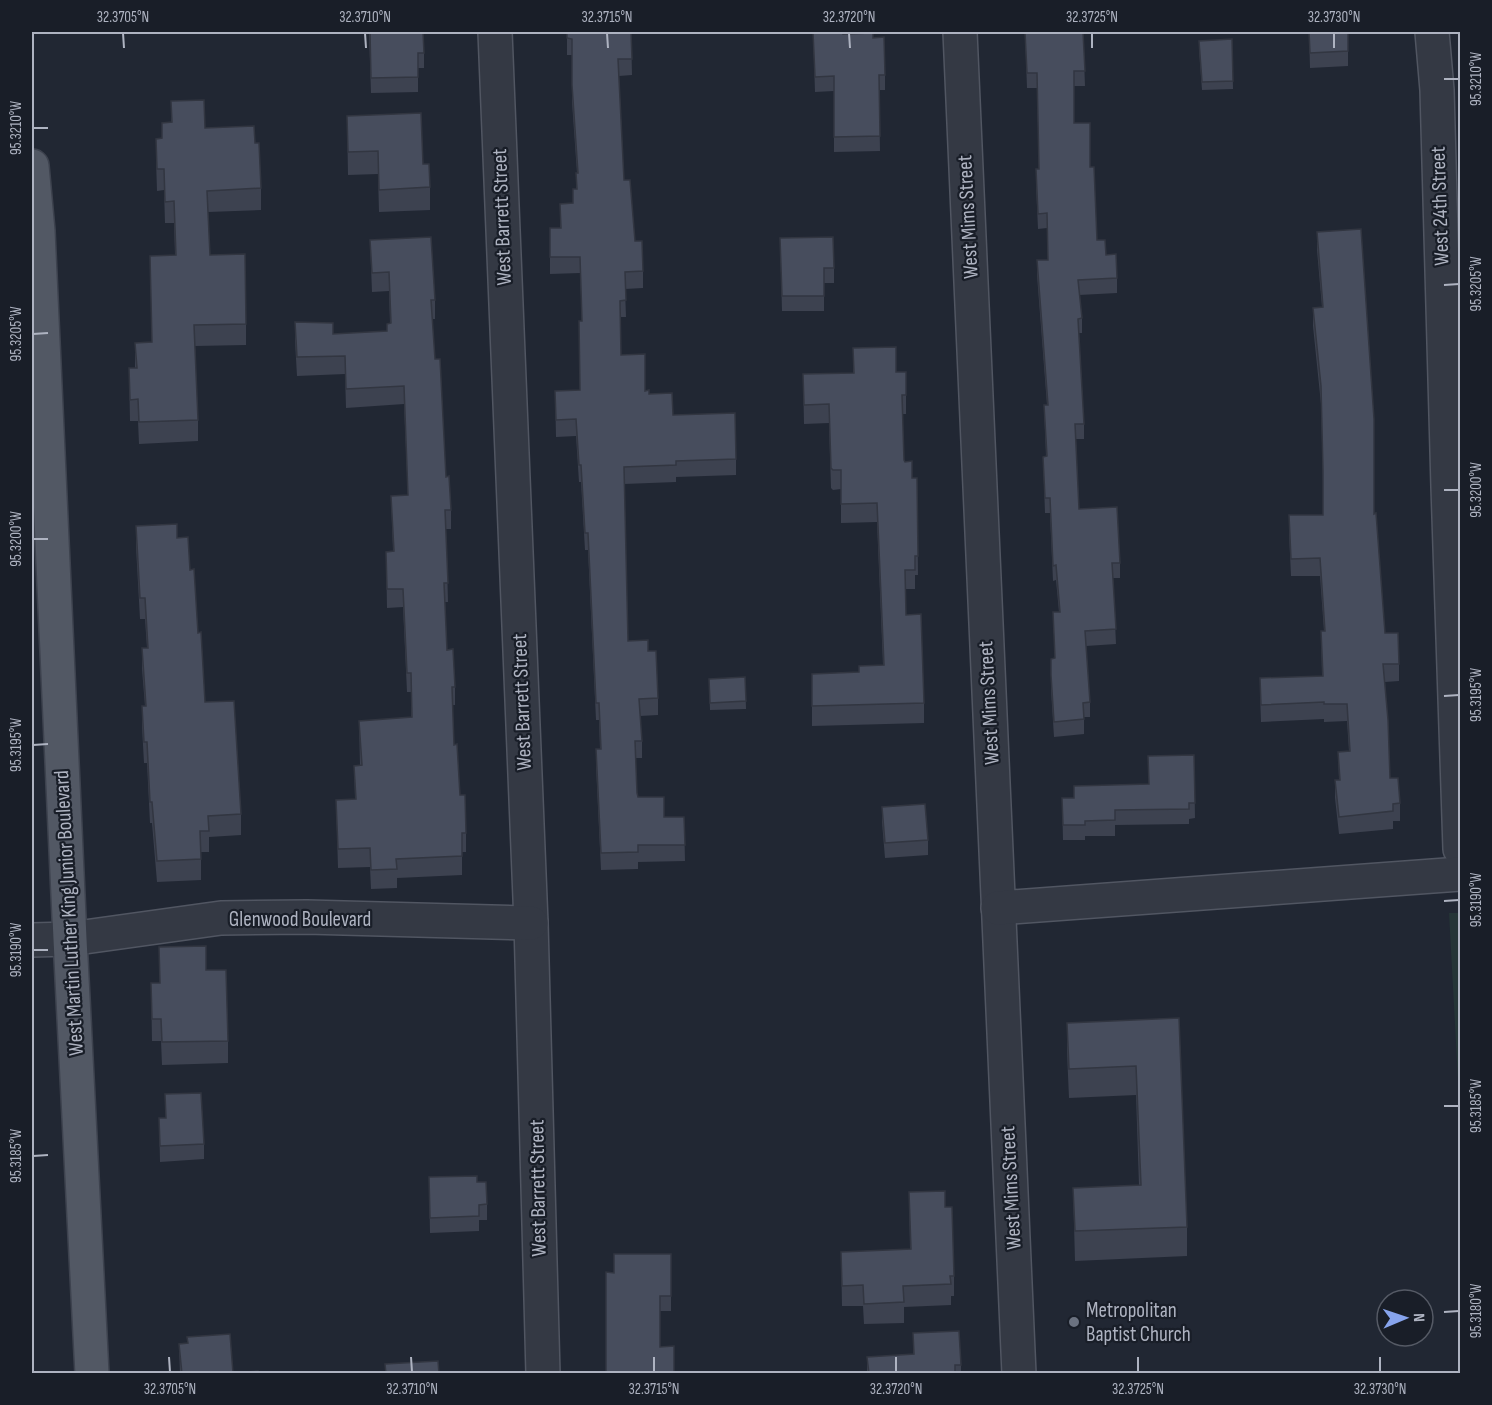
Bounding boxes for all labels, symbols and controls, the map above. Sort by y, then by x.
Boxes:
text: 32.3705°N [97,8,149,27]
text: 32.3710°N [339,8,391,27]
text: 32.3715°N [581,8,633,27]
text: 32.3720°N [823,8,875,27]
text: 32.3725°N [1066,8,1118,27]
text: 32.3730°N [1308,8,1360,27]
text: 95.3210°W [1467,52,1486,106]
text: 95.3210°W [7,101,26,155]
street label: West 24th Street [1425,146,1455,266]
street label: West Barrett Street [487,148,517,286]
street label: West Mims Street [952,154,984,280]
text: 95.3205°W [1467,256,1486,311]
text: 95.3205°W [7,306,26,361]
text: 95.3200°W [1467,462,1486,518]
text: 95.3200°W [7,511,26,567]
street label: West Barrett Street [507,633,537,771]
street label: West Mims Street [973,640,1005,766]
text: 95.3195°W [1467,668,1486,722]
text: 95.3195°W [7,718,26,772]
street label: West Martin Luther King Junior Boulevard [49,770,89,1056]
text: 95.3190°W [1467,872,1486,927]
street label: Glenwood Boulevard [229,907,371,932]
text: 95.3190°W [7,922,26,977]
text: 95.3185°W [1467,1079,1486,1133]
street label: West Barrett Street [524,1119,552,1257]
street label: West Mims Street [995,1125,1027,1251]
text: 95.3185°W [7,1129,26,1183]
text: 95.3180°W [1467,1284,1486,1338]
north arrow [1375,1288,1435,1348]
place label: Metropolitan Baptist Church [1086,1298,1191,1347]
text: N [1409,1313,1428,1322]
marker: Metropolitan Baptist Church [1067,1315,1081,1329]
text: 32.3705°N [144,1380,196,1399]
text: 32.3710°N [386,1380,438,1399]
text: 32.3715°N [628,1380,680,1399]
text: 32.3720°N [870,1380,922,1399]
text: 32.3725°N [1112,1380,1164,1399]
text: 32.3730°N [1354,1380,1406,1399]

